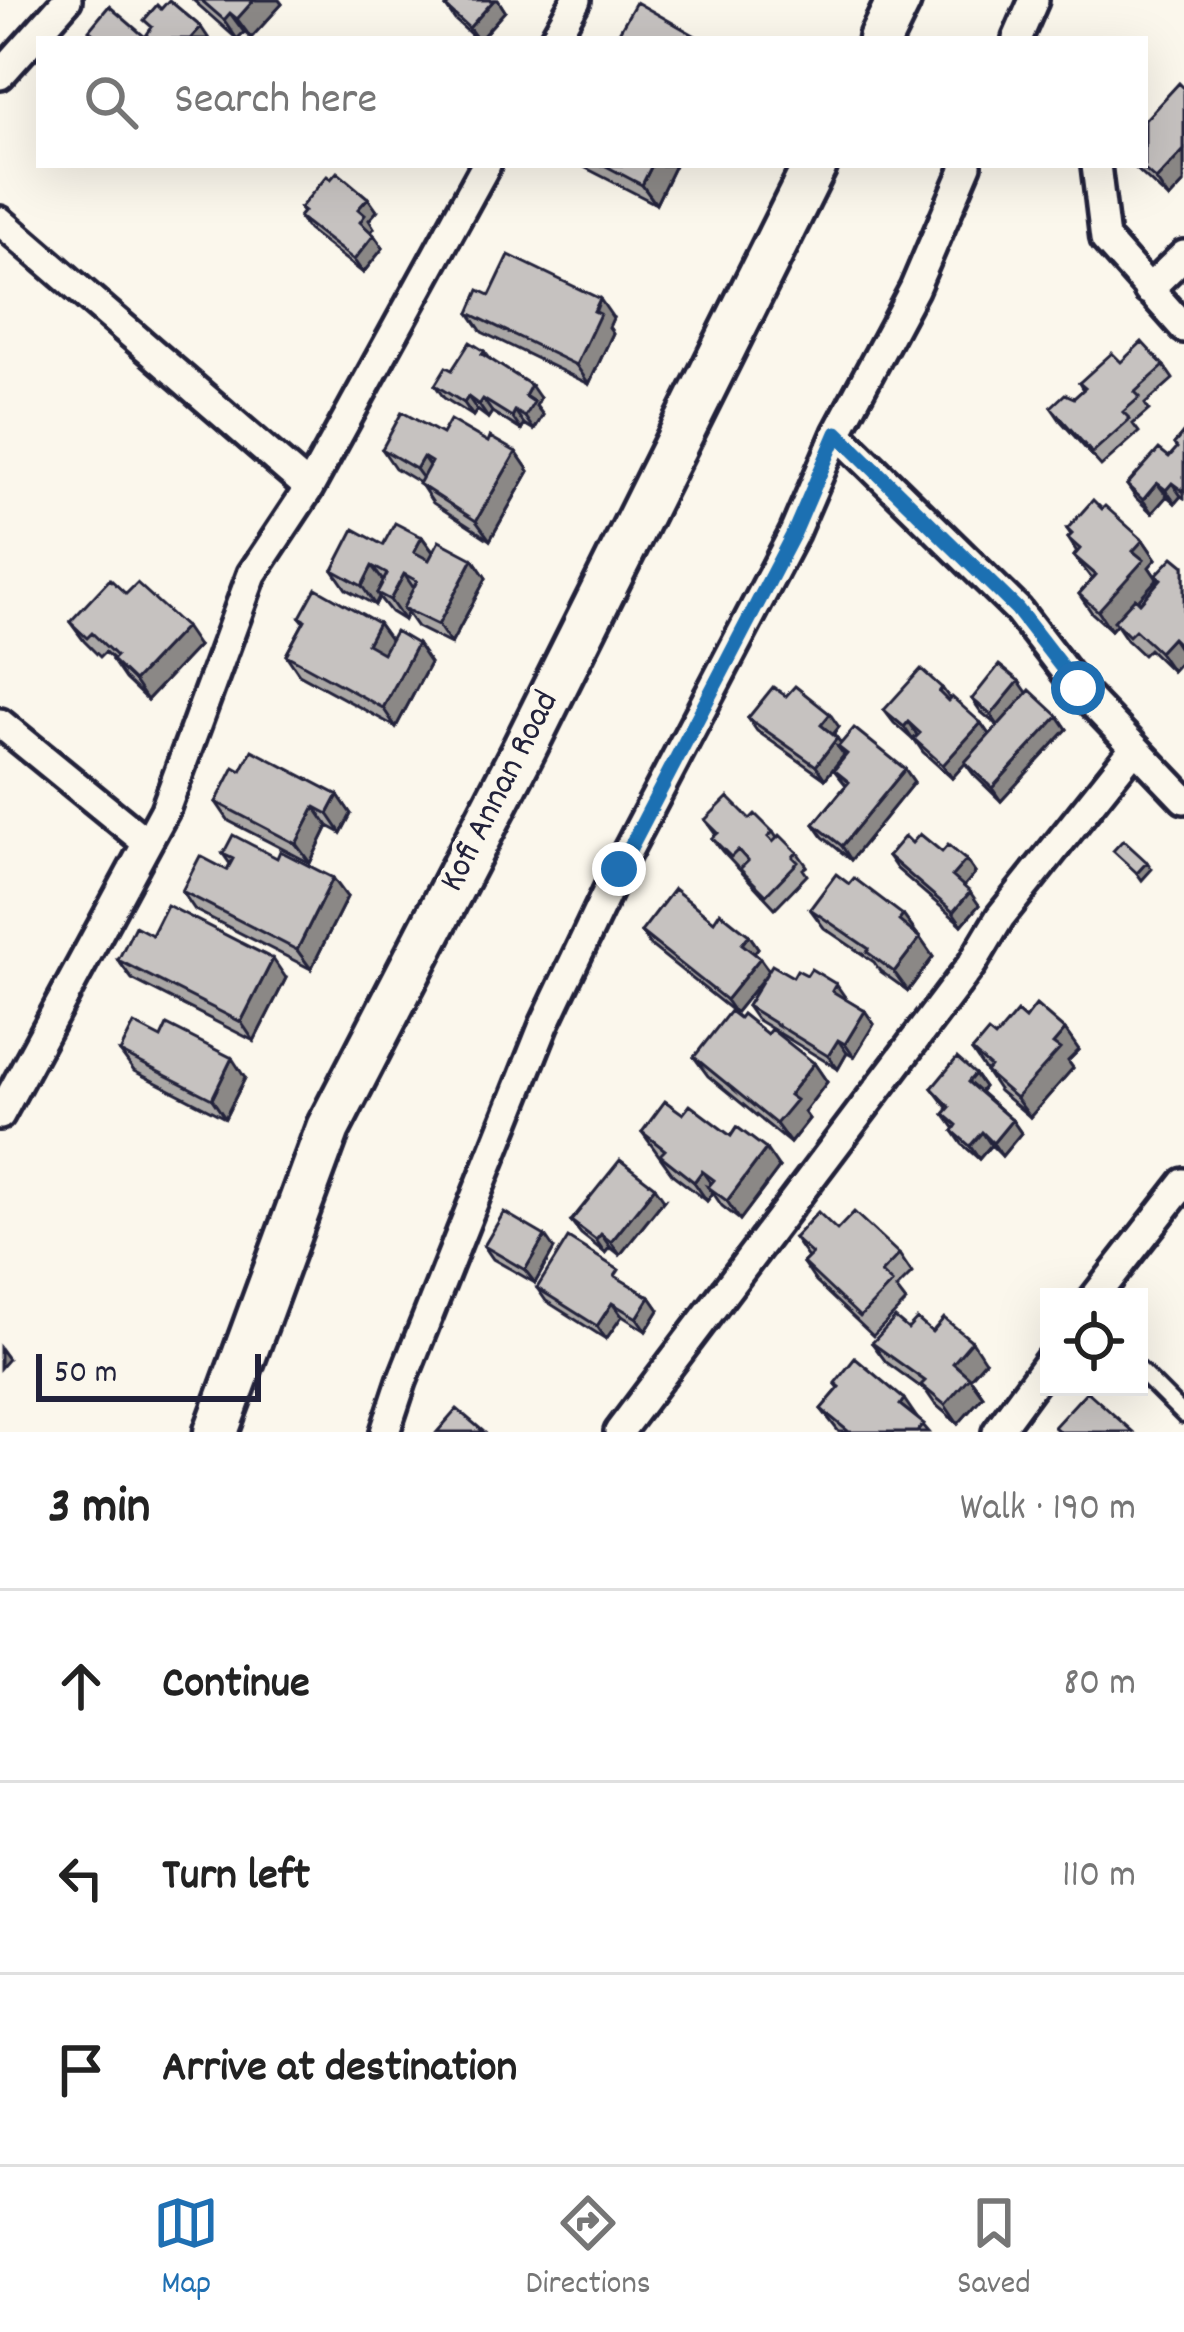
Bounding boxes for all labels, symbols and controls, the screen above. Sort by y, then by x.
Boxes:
search box [36,36,1148,168]
icon: search [78,69,144,135]
text: Search here [174,70,377,134]
route start [1051,661,1105,715]
street label: Kofi Annan Road [428,682,574,902]
route end [592,842,646,896]
map controls [1040,1288,1148,1396]
button: locate [1040,1288,1148,1396]
scale bar [36,1348,261,1401]
text: 50 m [54,1351,118,1398]
text: 3 min [48,1474,150,1546]
text: Walk · 190 m [960,1483,1136,1538]
icon: ahead [48,1653,114,1719]
text: Continue [162,1654,310,1718]
text: 80 m [1063,1658,1136,1713]
icon: left [48,1845,114,1911]
text: Turn left [162,1846,310,1910]
text: 110 m [1062,1850,1136,1905]
icon: arrive [48,2037,114,2103]
text: Arrive at destination [162,2038,517,2102]
tab: Map [153,2190,219,2309]
tab: Directions [526,2190,651,2309]
tab: Saved [957,2190,1031,2309]

